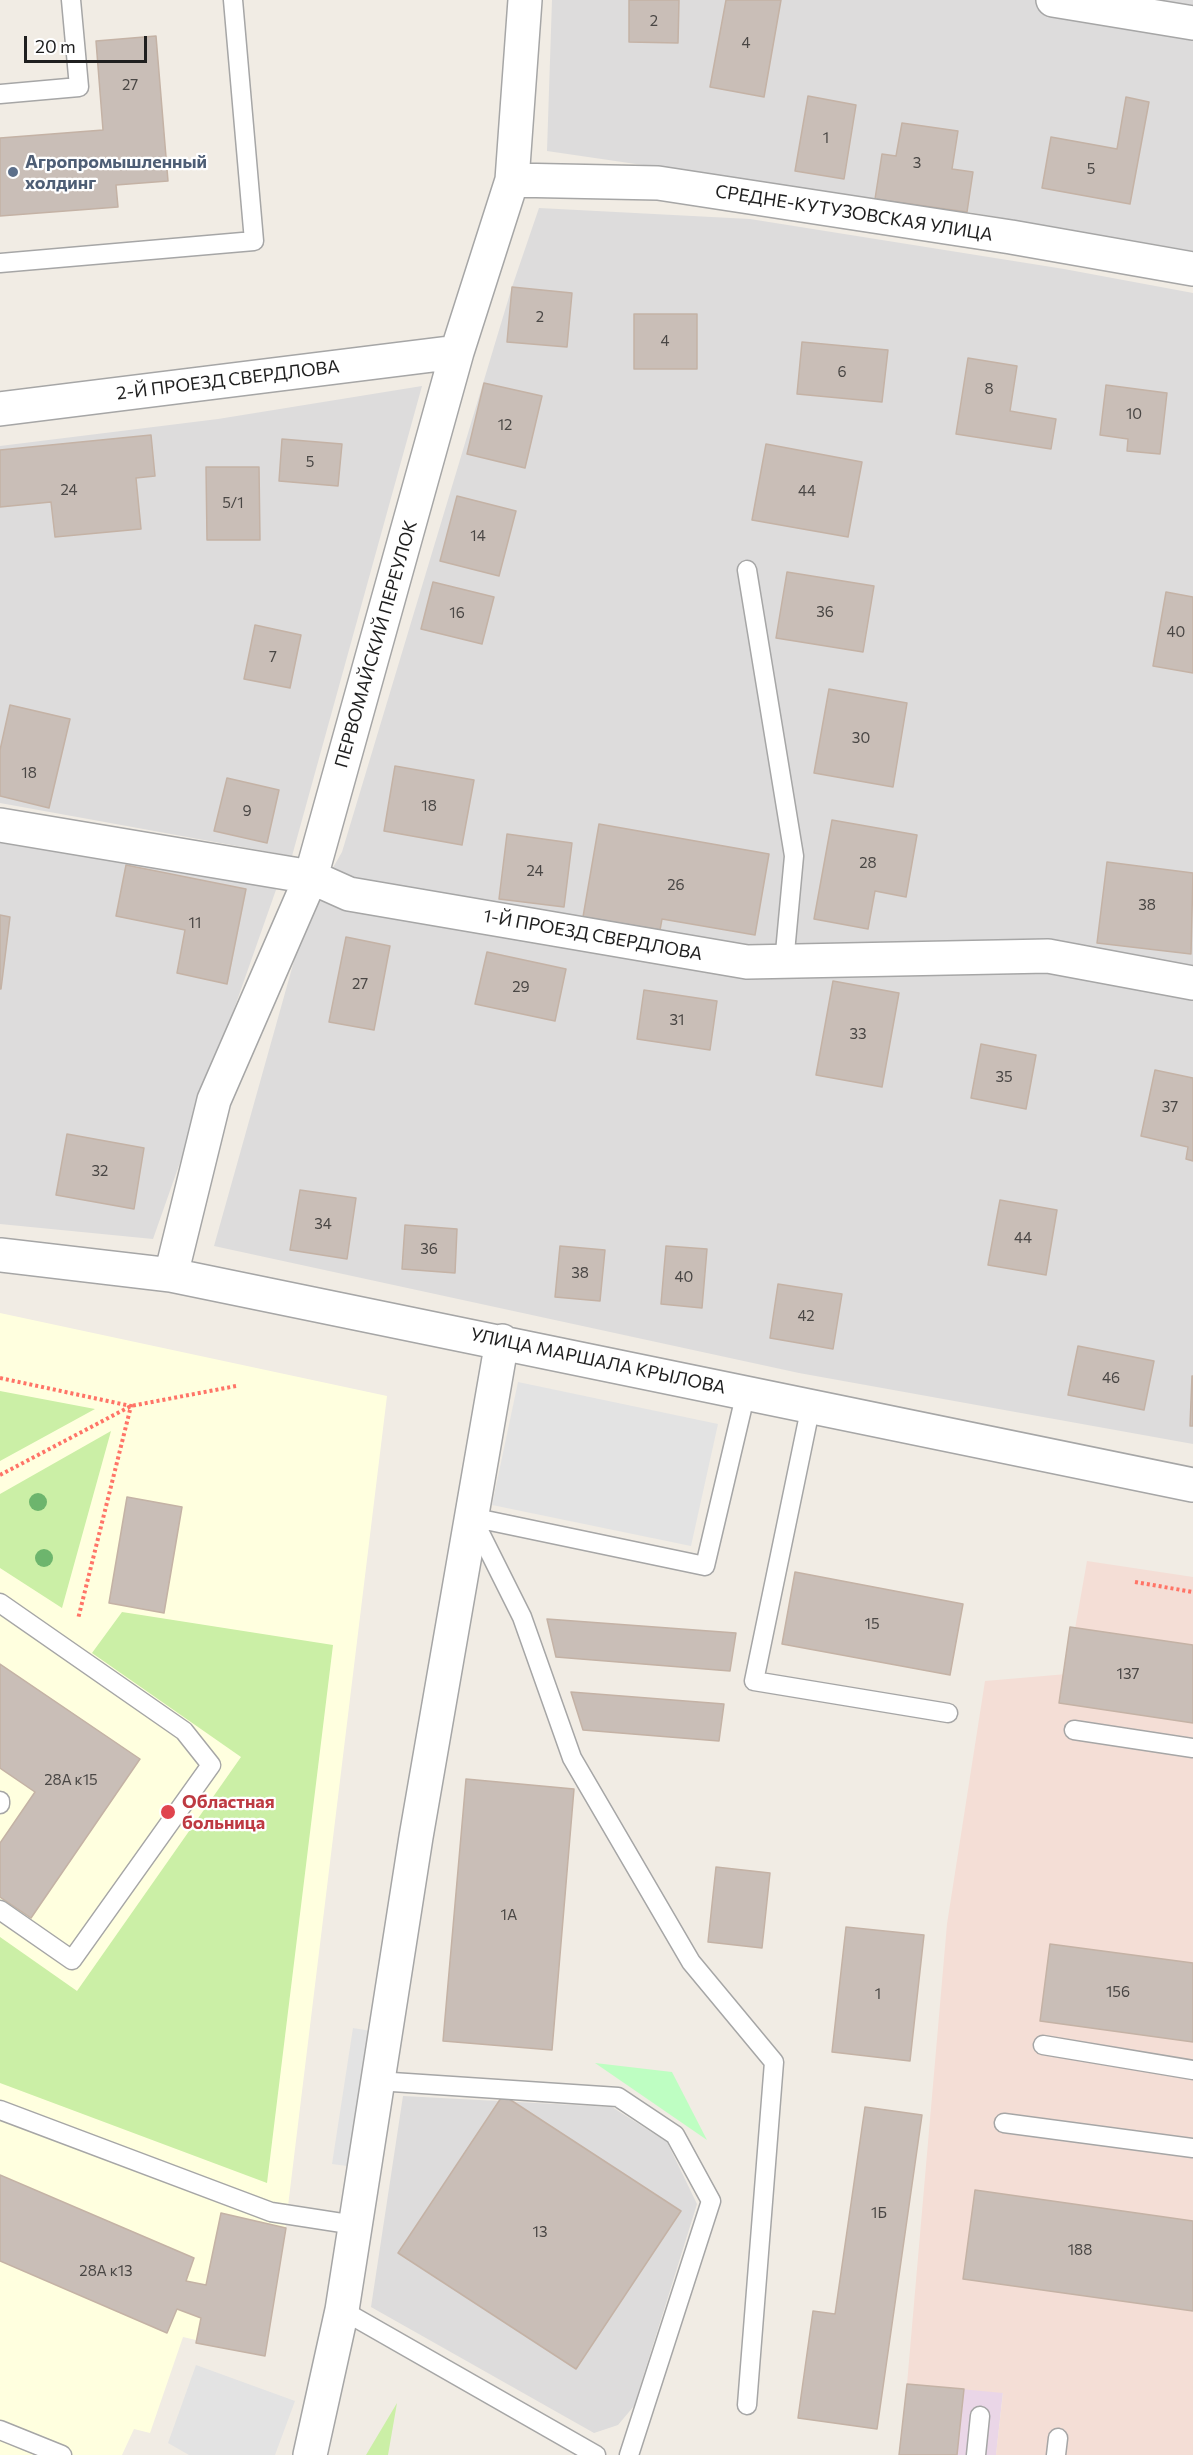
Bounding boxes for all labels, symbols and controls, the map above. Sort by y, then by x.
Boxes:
house number: 2 [650,12,658,30]
scale bar [27,24,150,62]
house number: 4 [742,34,750,52]
text: 20 m [35,35,76,57]
house number: 27 [122,76,138,94]
house number: 1 [823,129,829,147]
place label: Агропромышленный холдинг [25,151,207,194]
house number: 3 [913,154,921,172]
house number: 5 [1087,160,1095,178]
marker: Агропромышленный холдинг [6,165,20,179]
street label: СРЕДНЕ-КУТУЗОВСКАЯ УЛИЦА [714,180,994,246]
house number: 2 [536,308,544,326]
house number: 4 [661,332,669,350]
street label: 2-Й ПРОЕЗД СВЕРДЛОВА [115,356,341,404]
house number: 6 [837,363,847,381]
house number: 8 [984,380,994,398]
house number: 10 [1126,405,1142,423]
house number: 12 [498,416,512,434]
house number: 5 [306,453,314,471]
house number: 24 [60,481,78,499]
house number: 44 [798,482,816,500]
house number: 5/1 [222,494,244,512]
street label: ПЕРВОМАЙСКИЙ ПЕРЕУЛОК [330,518,422,770]
house number: 14 [470,527,486,545]
house number: 36 [816,603,834,621]
house number: 16 [449,604,465,622]
house number: 40 [1167,623,1185,641]
house number: 7 [269,648,277,666]
house number: 30 [852,729,870,747]
house number: 18 [21,764,37,782]
house number: 18 [421,797,437,815]
house number: 9 [242,802,252,820]
house number: 28 [859,854,877,872]
house number: 24 [526,862,544,880]
house number: 26 [667,876,685,894]
house number: 38 [1138,896,1156,914]
street label: 1-Й ПРОЕЗД СВЕРДЛОВА [482,905,704,965]
house number: 11 [189,914,201,932]
house number: 27 [352,975,368,993]
house number: 29 [512,978,530,996]
house number: 31 [670,1011,684,1029]
house number: 33 [849,1025,867,1043]
house number: 35 [995,1068,1013,1086]
house number: 37 [1162,1098,1178,1116]
house number: 32 [92,1162,108,1180]
house number: 34 [314,1215,332,1233]
house number: 44 [1014,1229,1032,1247]
house number: 36 [420,1240,438,1258]
house number: 38 [571,1264,589,1282]
house number: 40 [675,1268,693,1286]
house number: 42 [797,1307,815,1325]
street label: УЛИЦА МАРШАЛА КРЫЛОВА [468,1323,728,1399]
house number: 46 [1102,1369,1120,1387]
house number: 15 [864,1615,880,1633]
house number: 137 [1117,1665,1139,1683]
house number: 28А к15 [44,1771,98,1789]
place label: Областная больница [182,1791,275,1834]
marker: Областная больница [159,1803,177,1821]
house number: 1А [501,1906,517,1924]
house number: 156 [1106,1983,1130,2001]
house number: 1 [875,1985,881,2003]
house number: 1Б [871,2204,887,2222]
house number: 13 [533,2223,547,2241]
house number: 188 [1068,2241,1092,2259]
house number: 28А к13 [79,2262,133,2280]

